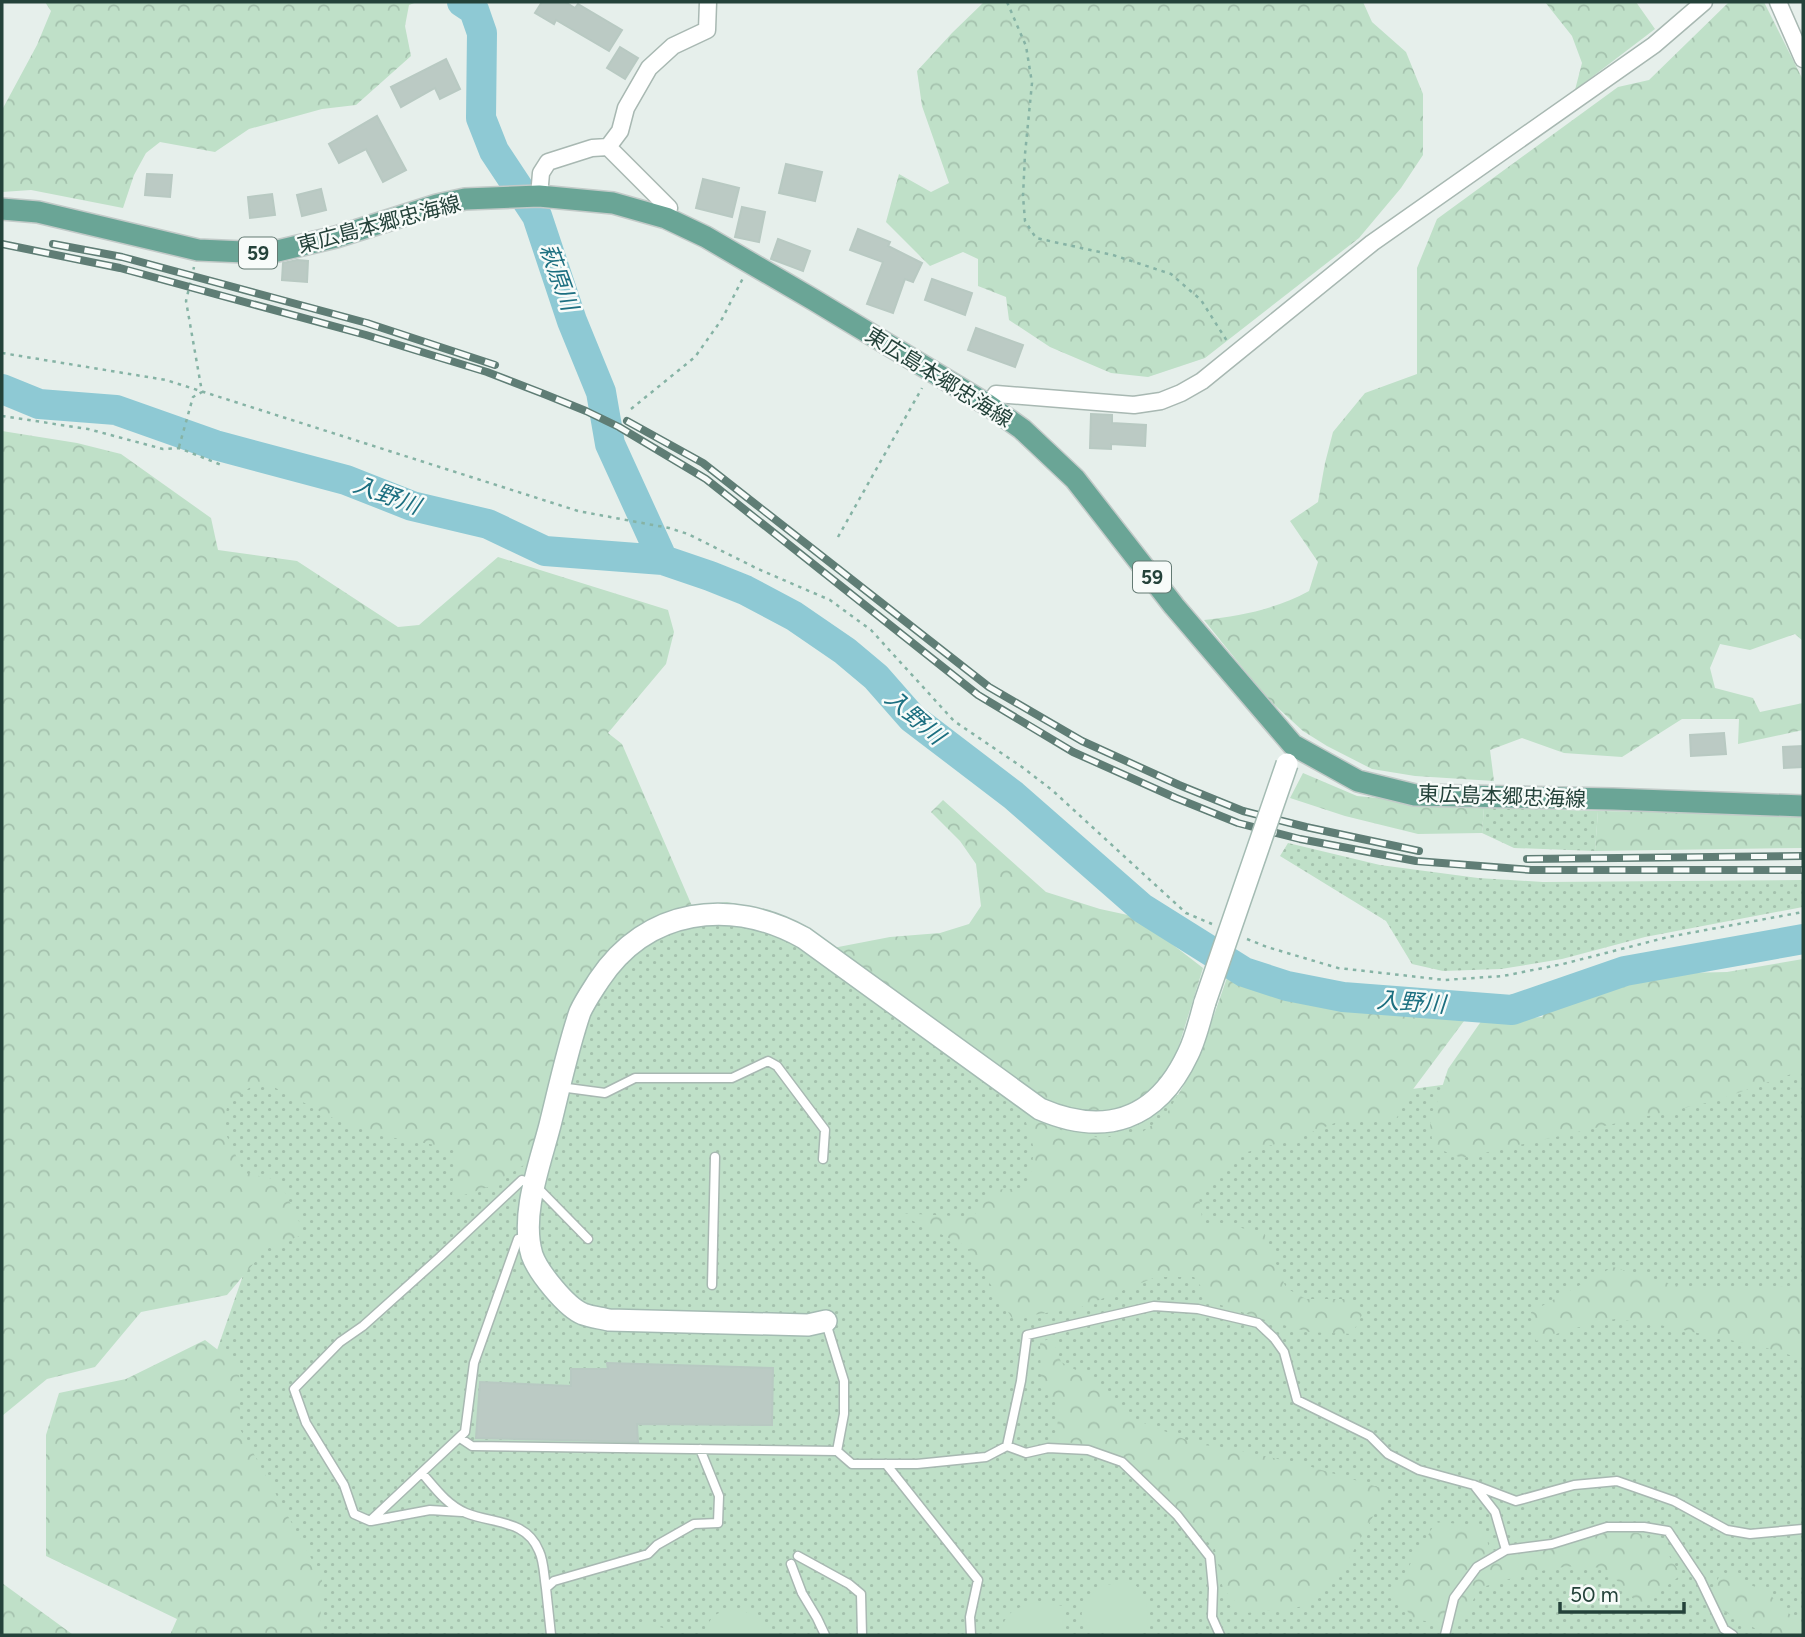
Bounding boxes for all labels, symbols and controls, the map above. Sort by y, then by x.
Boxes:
street label: 東広島本郷忠海線 [295,190,463,258]
road number: 59 [239,238,277,268]
water label: 萩原川 [534,240,585,317]
street label: 東広島本郷忠海線 [861,322,1017,432]
water label: 入野川 [350,470,427,521]
road number: 59 [1133,562,1171,592]
water label: 入野川 [880,684,952,752]
street label: 東広島本郷忠海線 [1418,781,1586,811]
water label: 入野川 [1376,986,1449,1019]
scale bar [1560,1570,1684,1614]
text: 50 m [1570,1582,1619,1607]

